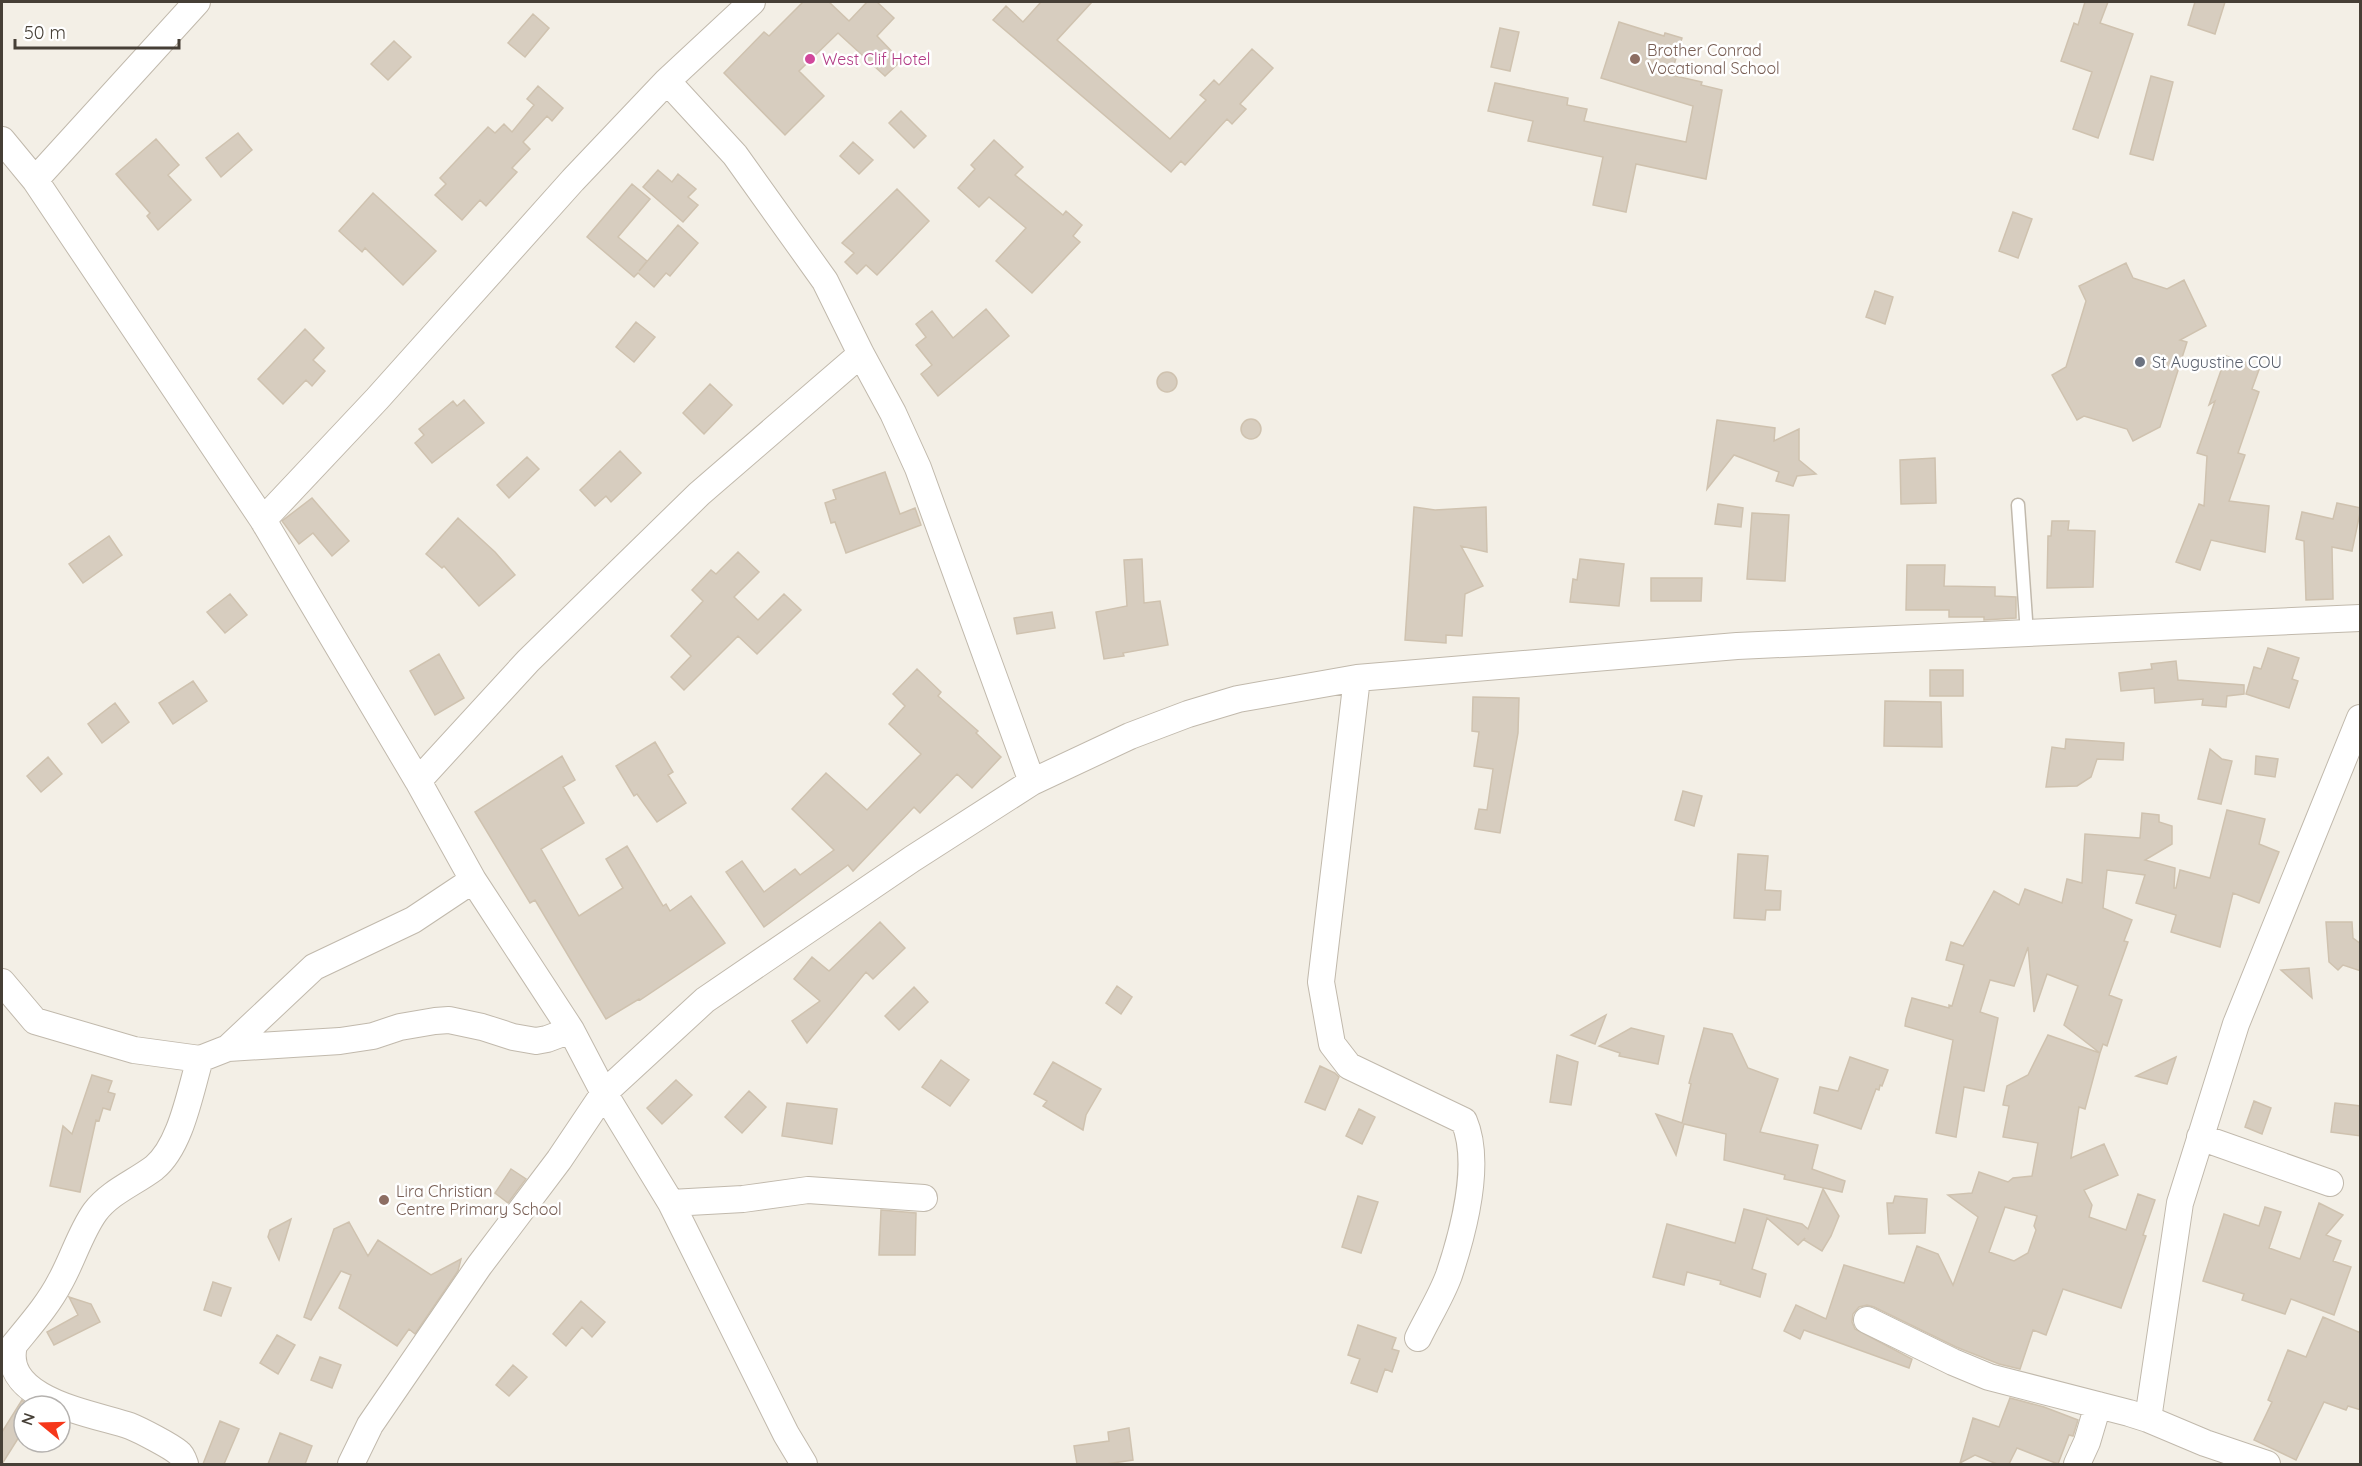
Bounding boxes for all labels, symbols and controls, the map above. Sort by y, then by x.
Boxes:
scale bar [15,12,178,50]
text: 50 m [24,21,66,44]
place label: Brother Conrad Vocational School [1647,40,1780,78]
place label: West Clif Hotel [822,49,930,69]
marker: West Clif Hotel [803,52,817,66]
marker: Brother Conrad Vocational School [1628,52,1642,66]
place label: St Augustine COU [2152,352,2282,372]
marker: St Augustine COU [2133,355,2147,369]
place label: Lira Christian Centre Primary School [396,1181,562,1219]
marker: Lira Christian Centre Primary School [377,1193,391,1207]
north arrow [12,1394,72,1454]
text: N [16,1410,39,1428]

